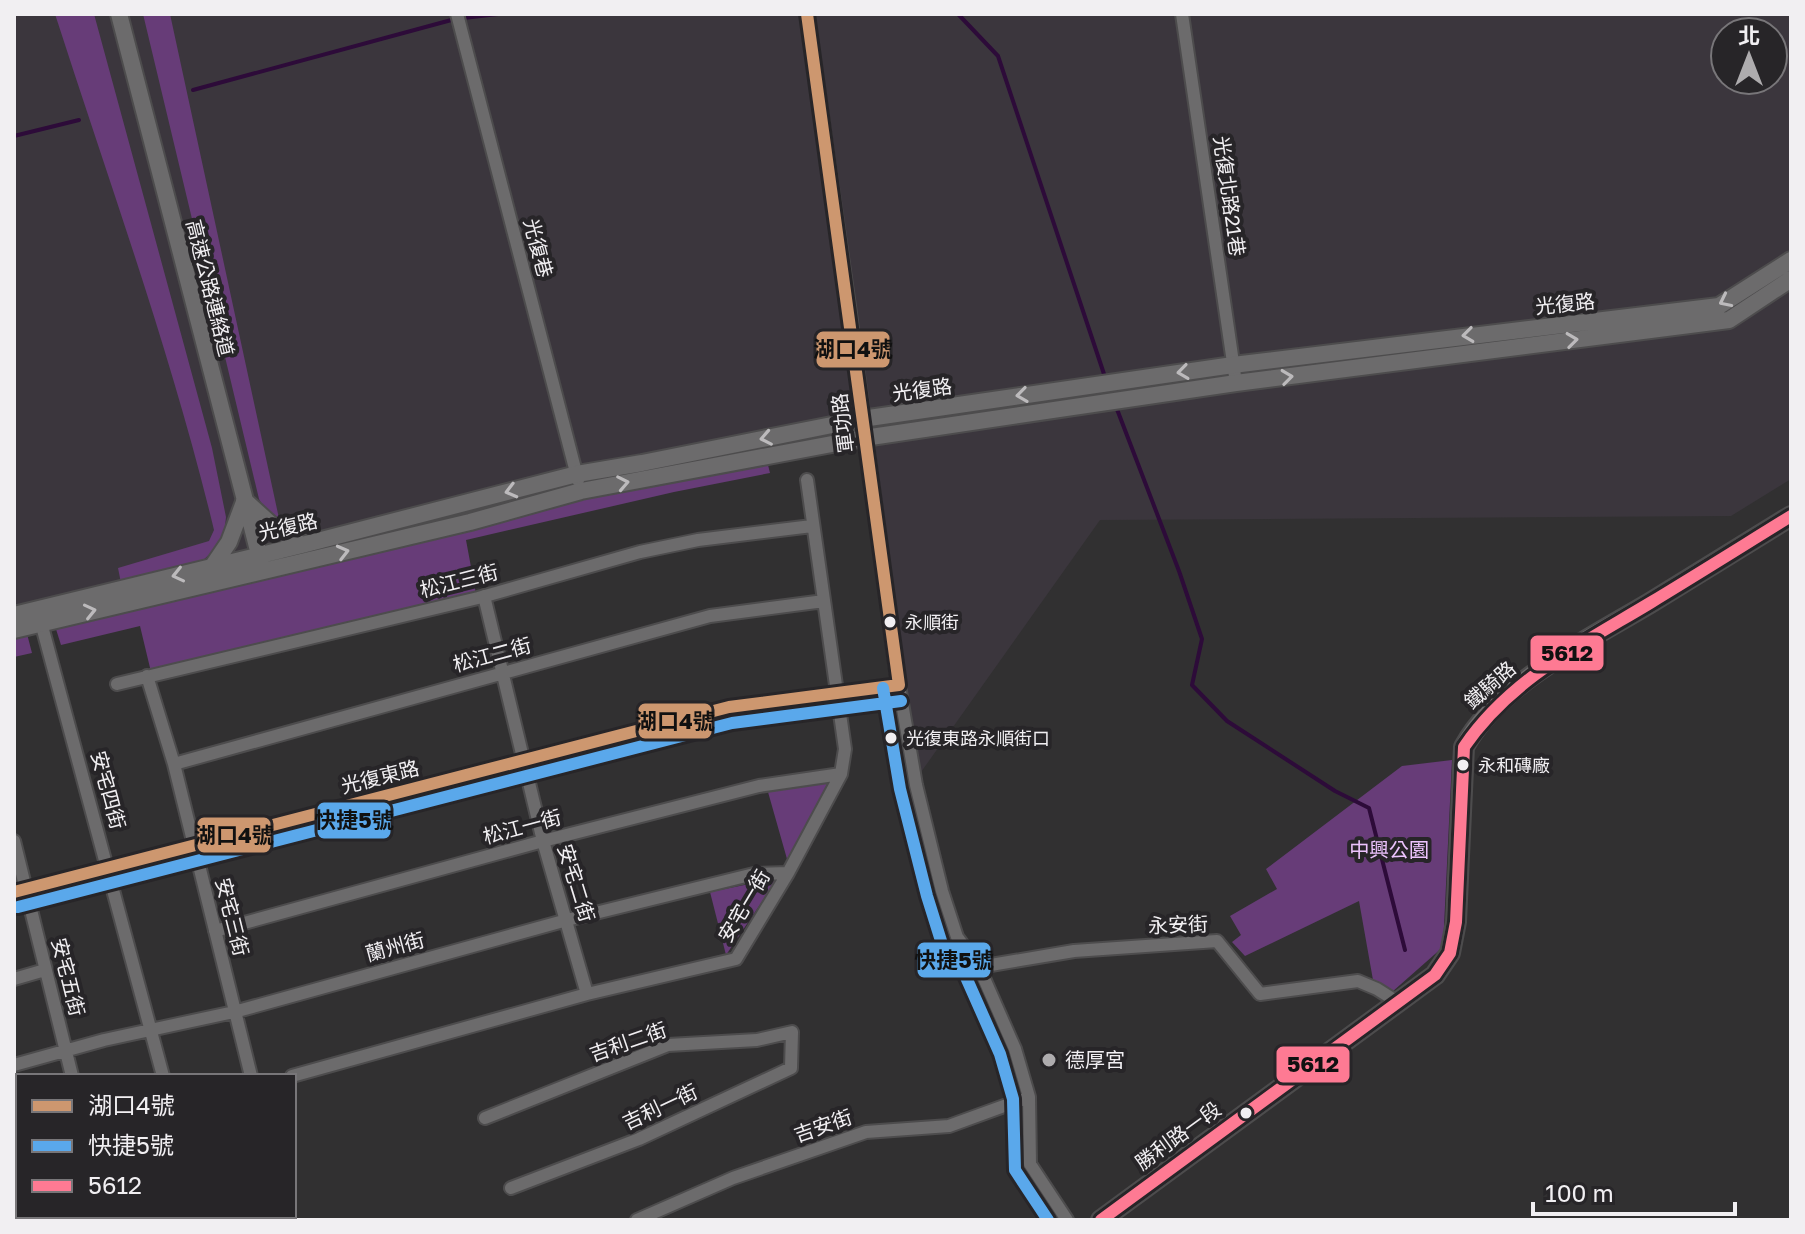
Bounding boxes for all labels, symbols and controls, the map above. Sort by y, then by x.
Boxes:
north arrow [1709,16,1789,96]
text: 北 [1738,22,1760,49]
street label: 光復北路21巷 [1210,134,1250,258]
street label: 光復巷 [520,216,558,280]
street label: 高速公路連絡道 [182,217,240,359]
street label: 光復路 [1534,288,1596,318]
one-way arrow [1719,291,1733,307]
one-way arrow [1461,326,1475,343]
line badge: 湖口4號 [815,330,891,369]
one-way arrow [1565,332,1579,349]
text: 湖口4號 [813,335,893,362]
one-way arrow [1176,363,1189,380]
one-way arrow [1281,368,1294,385]
street label: 光復路 [890,373,953,405]
one-way arrow [1015,386,1029,403]
street label: 軍功路 [826,392,858,454]
one-way arrow [759,429,773,446]
one-way arrow [616,476,629,493]
one-way arrow [505,481,519,498]
street label: 光復路 [256,508,320,544]
one-way arrow [336,545,349,562]
street label: 松江三街 [417,559,500,601]
one-way arrow [171,566,185,583]
one-way arrow [82,603,96,620]
place label: 永順街 [905,611,959,633]
marker: 永順街 [882,614,898,630]
street label: 松江二街 [450,632,533,676]
line badge: 5612 [1529,634,1605,672]
text: 5612 [1541,639,1593,666]
street label: 鐵騎路 [1459,656,1520,713]
line badge: 湖口4號 [637,702,713,740]
text: 湖口4號 [635,707,715,734]
place label: 光復東路永順街口 [906,727,1050,749]
marker: 光復東路永順街口 [883,730,899,746]
street label: 安宅四街 [87,748,131,831]
place label: 永和磚廠 [1478,754,1550,776]
street label: 光復東路 [338,755,421,797]
marker: 永和磚廠 [1455,757,1471,773]
line badge: 快捷5號 [316,801,392,840]
street label: 松江一街 [480,804,563,848]
text: 快捷5號 [314,806,394,833]
line badge: 湖口4號 [196,816,272,854]
text: 湖口4號 [194,821,274,848]
park label: 中興公園 [1349,837,1429,861]
street label: 安宅二街 [554,841,600,924]
street label: 安宅一街 [712,865,774,946]
street label: 安宅三街 [212,875,254,958]
street label: 永安街 [1148,911,1208,937]
street label: 蘭州街 [363,927,427,965]
street label: 安宅五街 [48,935,90,1018]
line badge: 快捷5號 [916,941,992,979]
text: 快捷5號 [914,946,994,973]
street label: 吉利二街 [586,1017,669,1065]
line badge: 5612 [1275,1045,1351,1084]
place label: 德厚宮 [1065,1047,1125,1071]
text: 5612 [1287,1050,1339,1077]
marker: 德厚宮 [1040,1051,1058,1069]
legend [16,1074,296,1218]
street label: 吉利一街 [618,1078,701,1134]
text: 湖口4號 [88,1090,175,1119]
street label: 勝利路一段 [1130,1096,1225,1174]
street label: 吉安街 [790,1104,855,1146]
unlabelled marker [1238,1105,1254,1121]
text: 快捷5號 [88,1130,174,1159]
scale bar [1533,1166,1735,1216]
text: 5612 [88,1170,142,1199]
text: 100 m [1545,1178,1614,1207]

